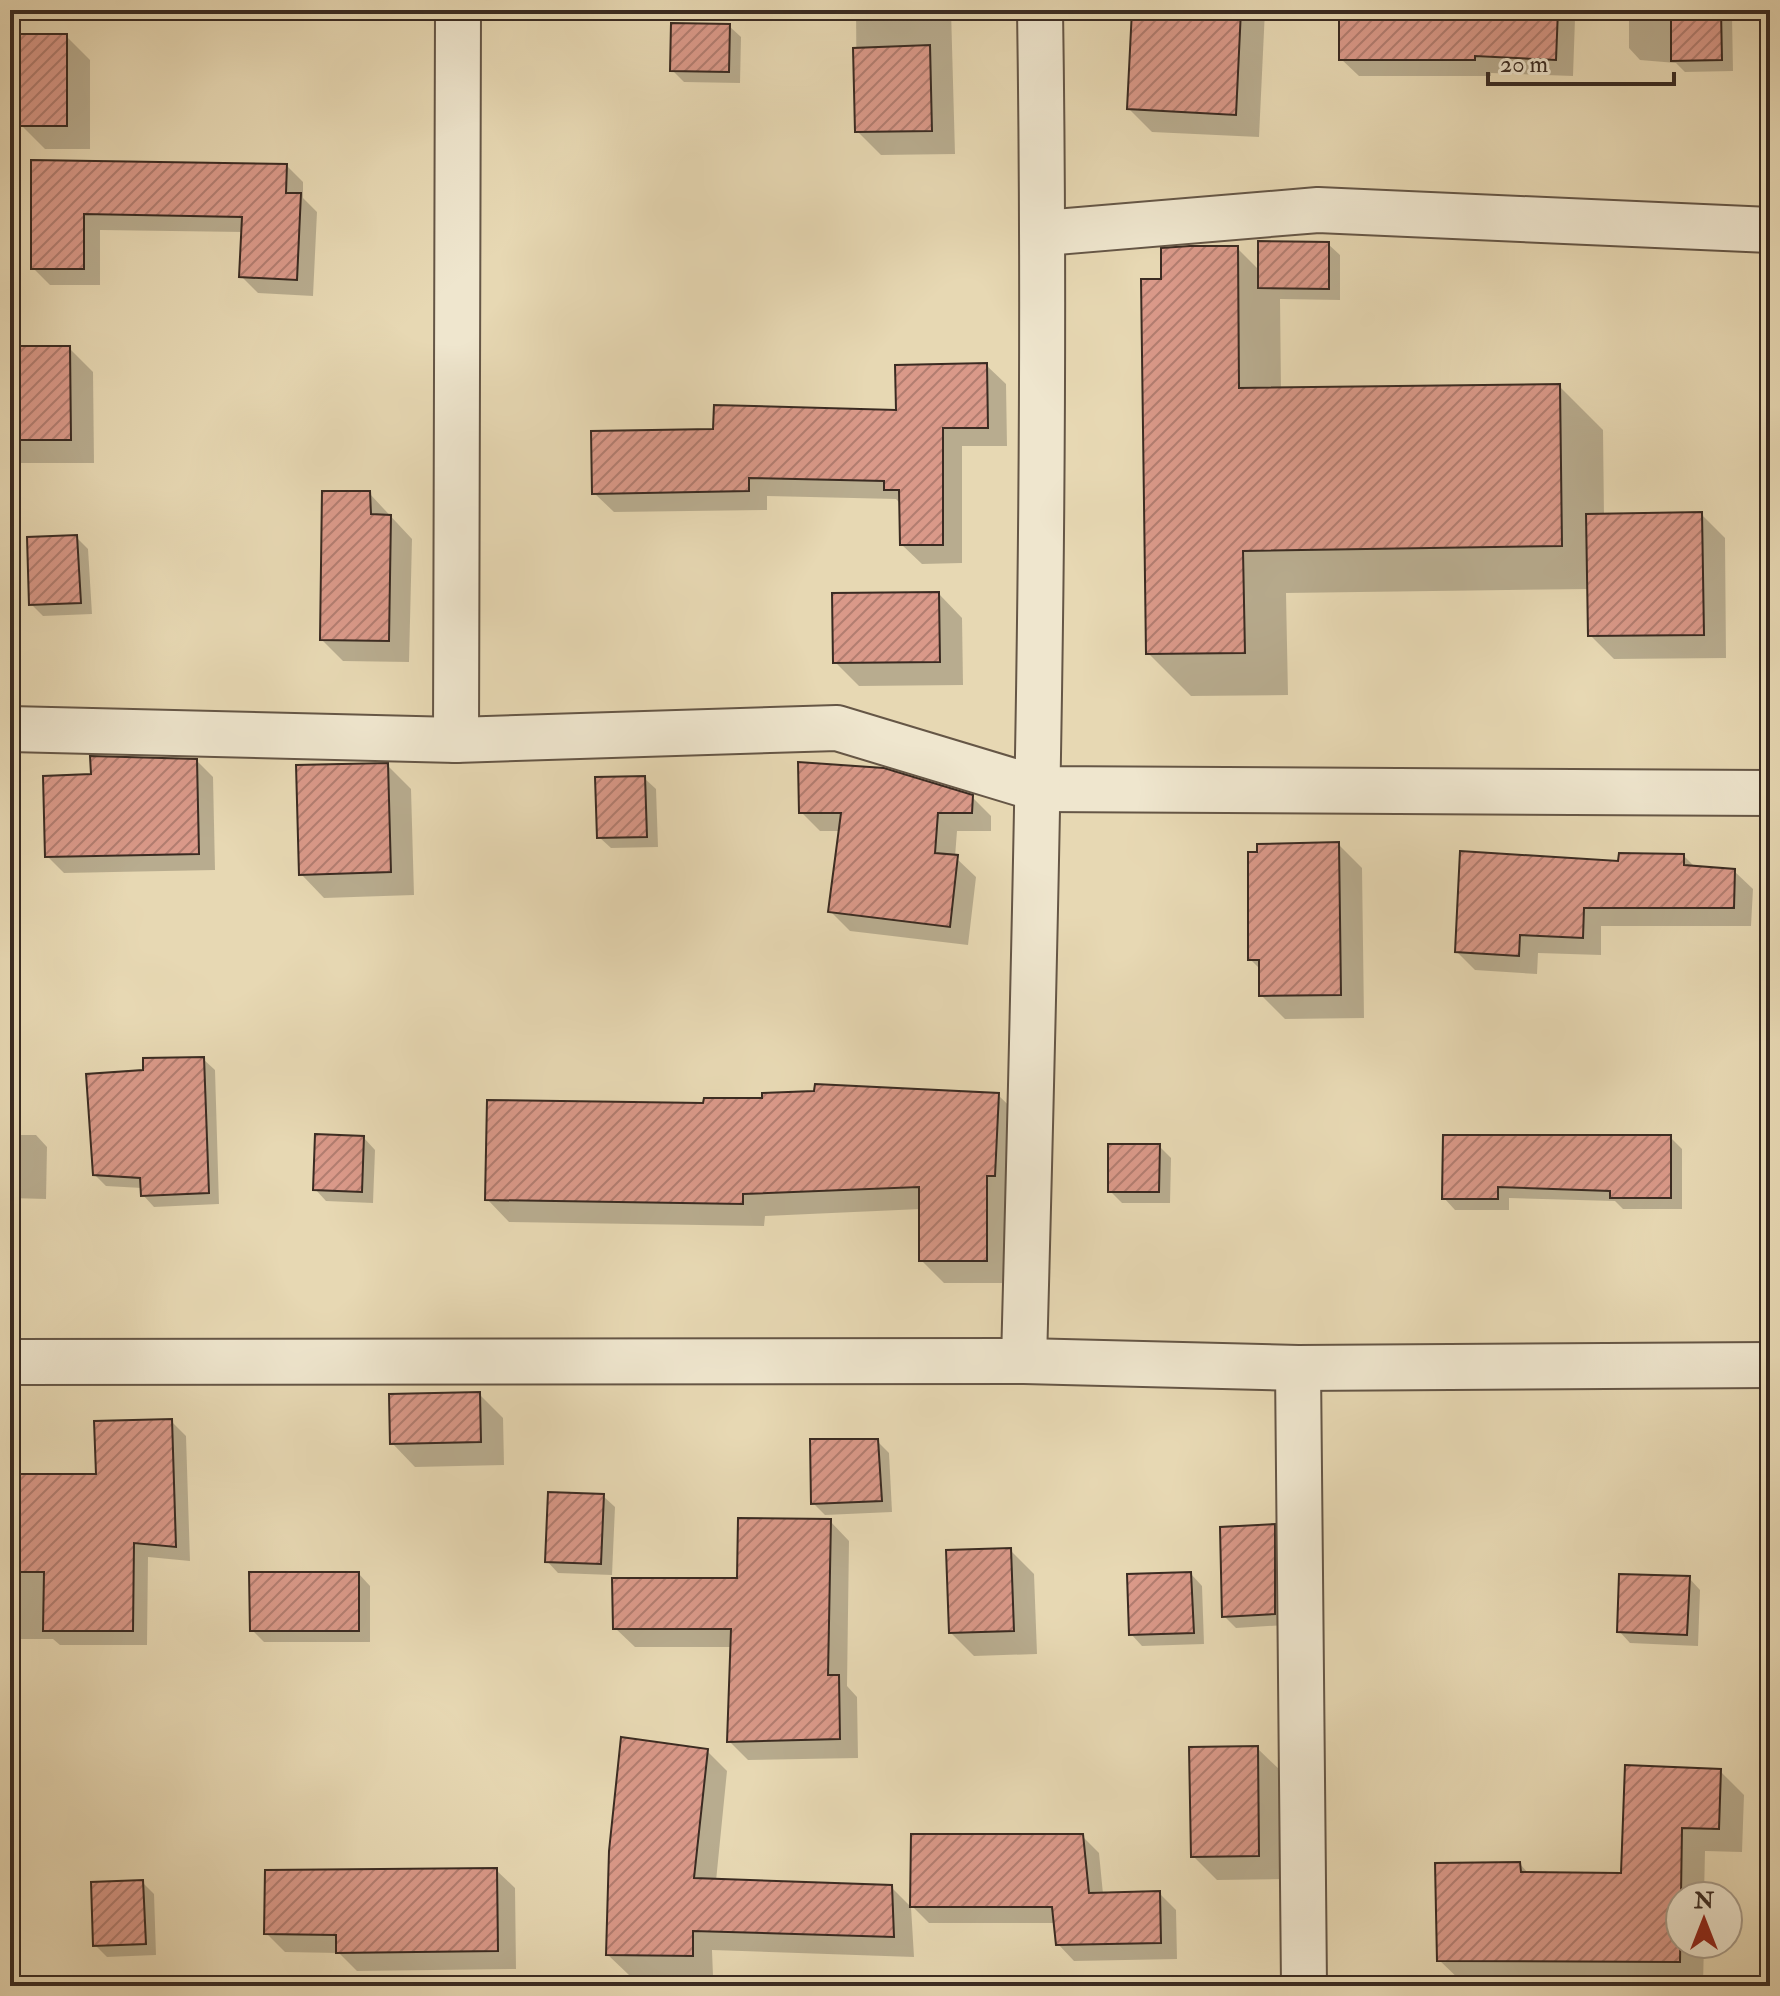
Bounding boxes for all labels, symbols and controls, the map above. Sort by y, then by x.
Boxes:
scale bar [1488,36,1674,86]
text: 20 m [1500,49,1549,80]
north arrow [1664,1880,1744,1960]
text: N [1693,1887,1714,1915]

